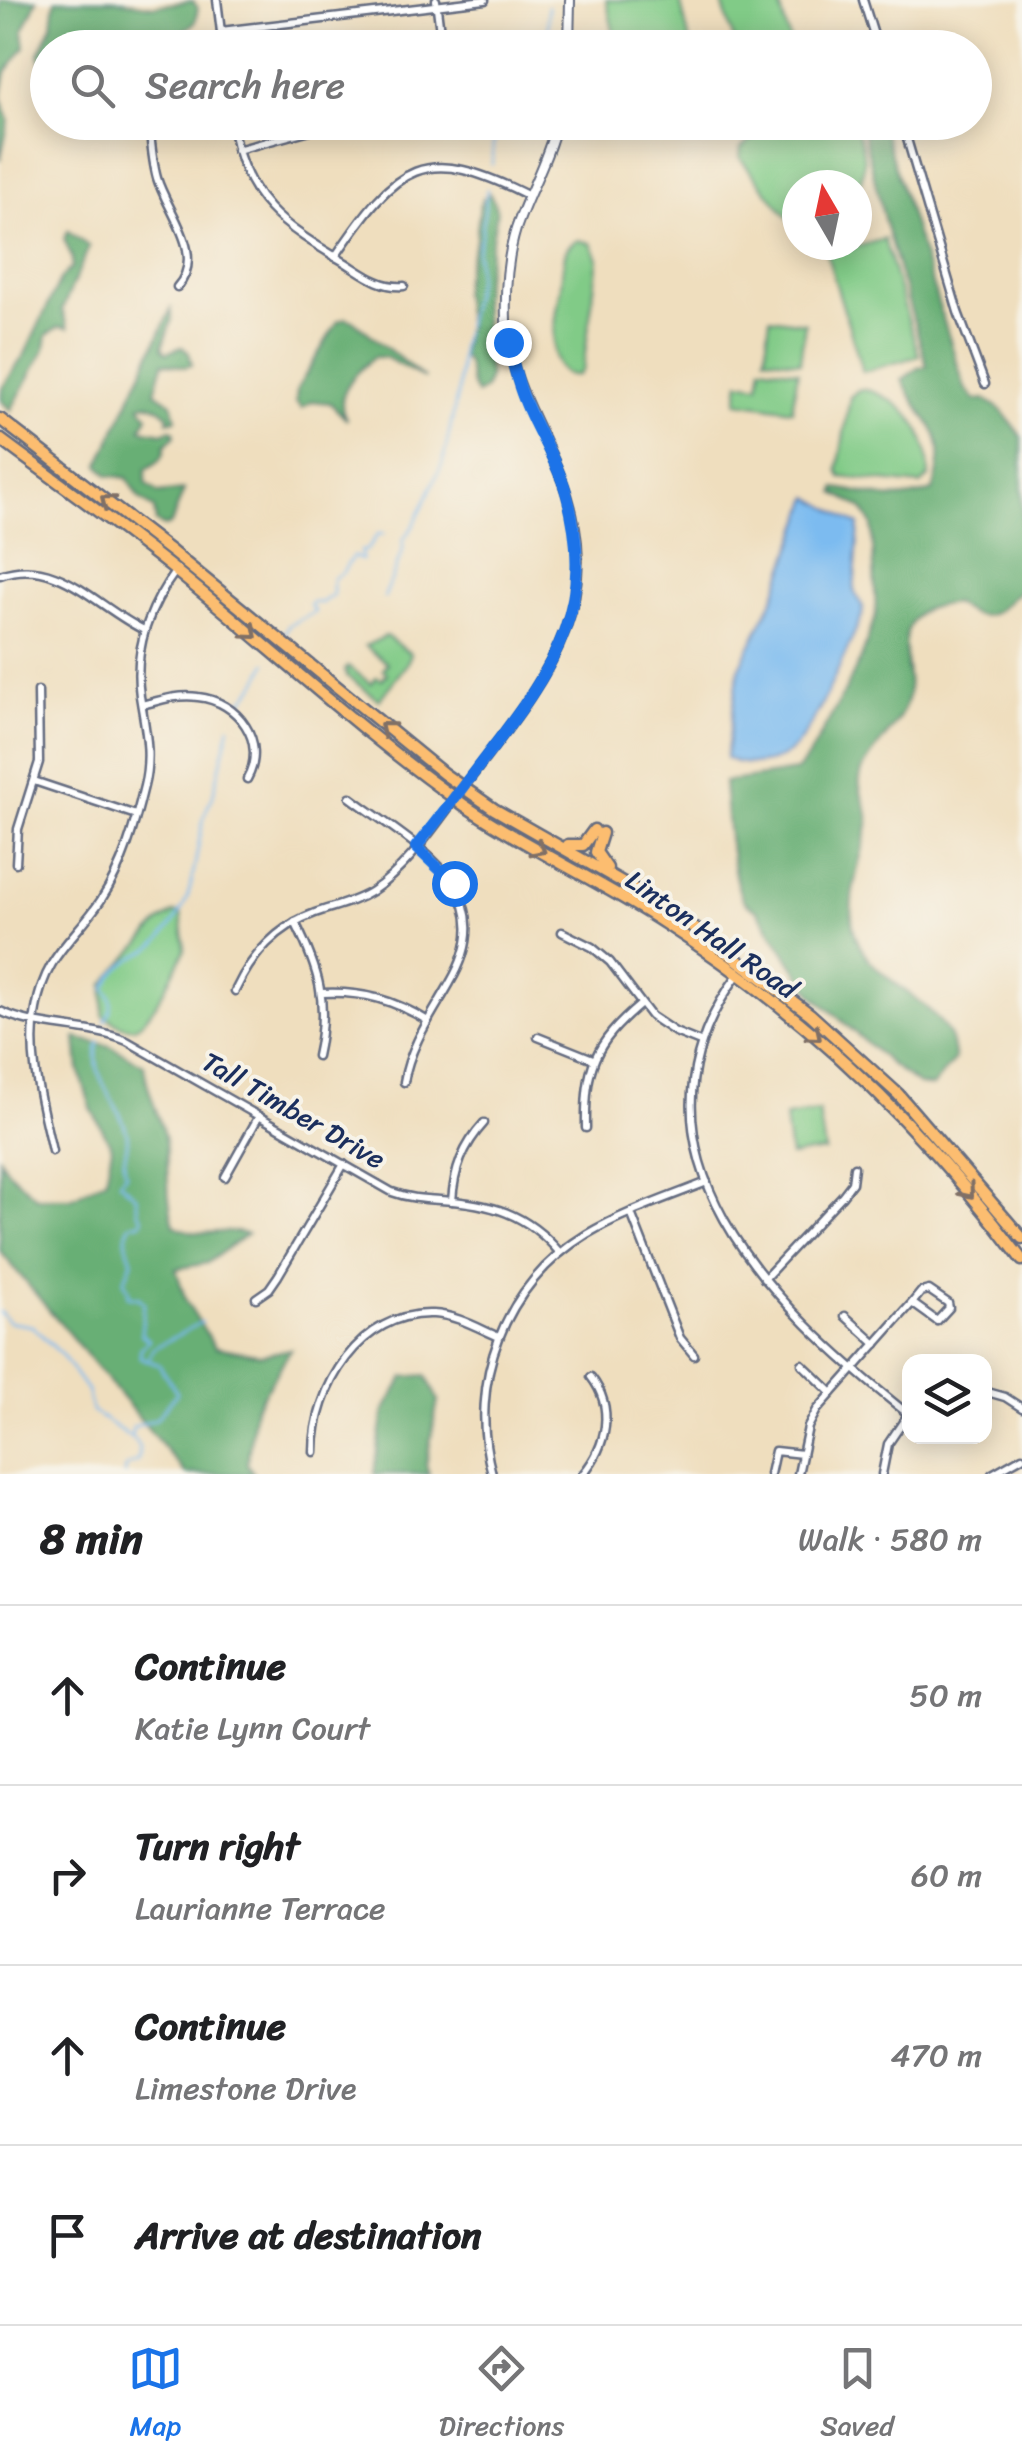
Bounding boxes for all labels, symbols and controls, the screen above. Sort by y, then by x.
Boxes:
search box [30,30,992,140]
text: Search here [145,52,345,119]
icon: search [65,58,120,113]
north arrow [782,170,872,260]
route end [486,320,532,366]
one-way arrow [100,496,118,513]
one-way arrow [239,622,257,640]
one-way arrow [379,722,397,740]
one-way arrow [528,836,546,856]
street label: Linton Hall Road [615,856,810,1014]
route start [432,861,478,907]
one-way arrow [803,1023,821,1041]
street label: Tall Timber Drive [193,1038,395,1183]
one-way arrow [956,1181,974,1199]
map controls [902,1354,992,1444]
button: layers [902,1354,992,1444]
text: 8 min [40,1502,143,1576]
text: Walk · 580 m [798,1511,982,1568]
text: Continue [135,1633,286,1700]
text: 50 m [909,1667,982,1724]
icon: ahead [40,1668,95,1723]
text: Katie Lynn Court [135,1700,370,1757]
text: Turn right [135,1813,300,1880]
text: 60 m [911,1847,982,1904]
icon: right [40,1848,95,1903]
text: Laurianne Terrace [135,1880,385,1937]
text: Continue [135,1993,286,2060]
text: 470 m [891,2027,982,2084]
icon: ahead [40,2028,95,2083]
text: Limestone Drive [135,2060,357,2117]
text: Arrive at destination [135,2202,482,2269]
icon: arrive [40,2208,95,2263]
tab: Map [128,2341,183,2450]
tab: Directions [439,2341,564,2450]
tab: Saved [820,2341,894,2450]

